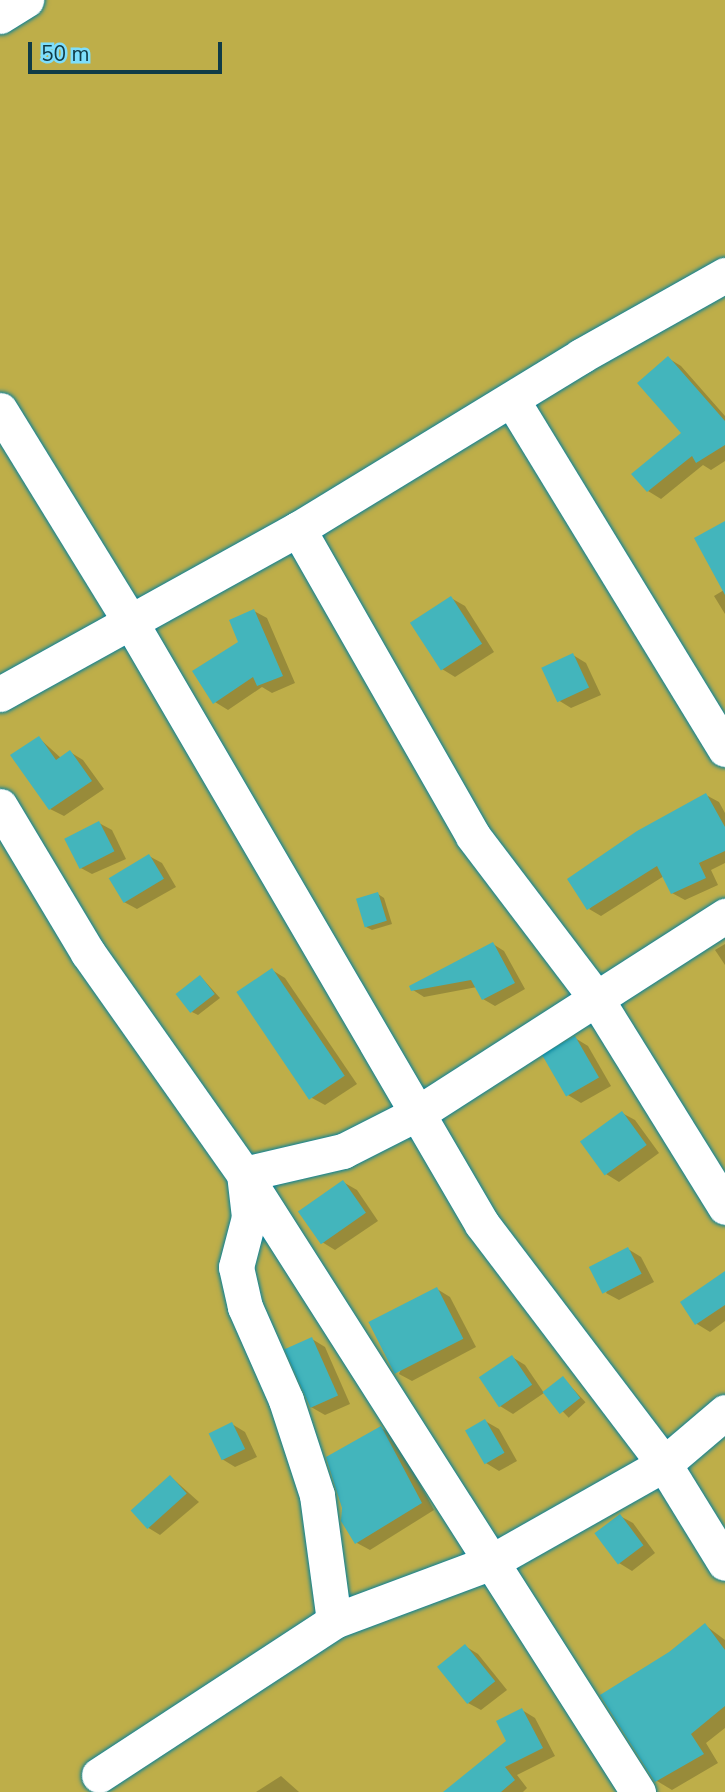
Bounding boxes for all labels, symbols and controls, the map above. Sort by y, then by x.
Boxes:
scale bar [32,28,226,72]
text: 50 m [41,40,90,68]

